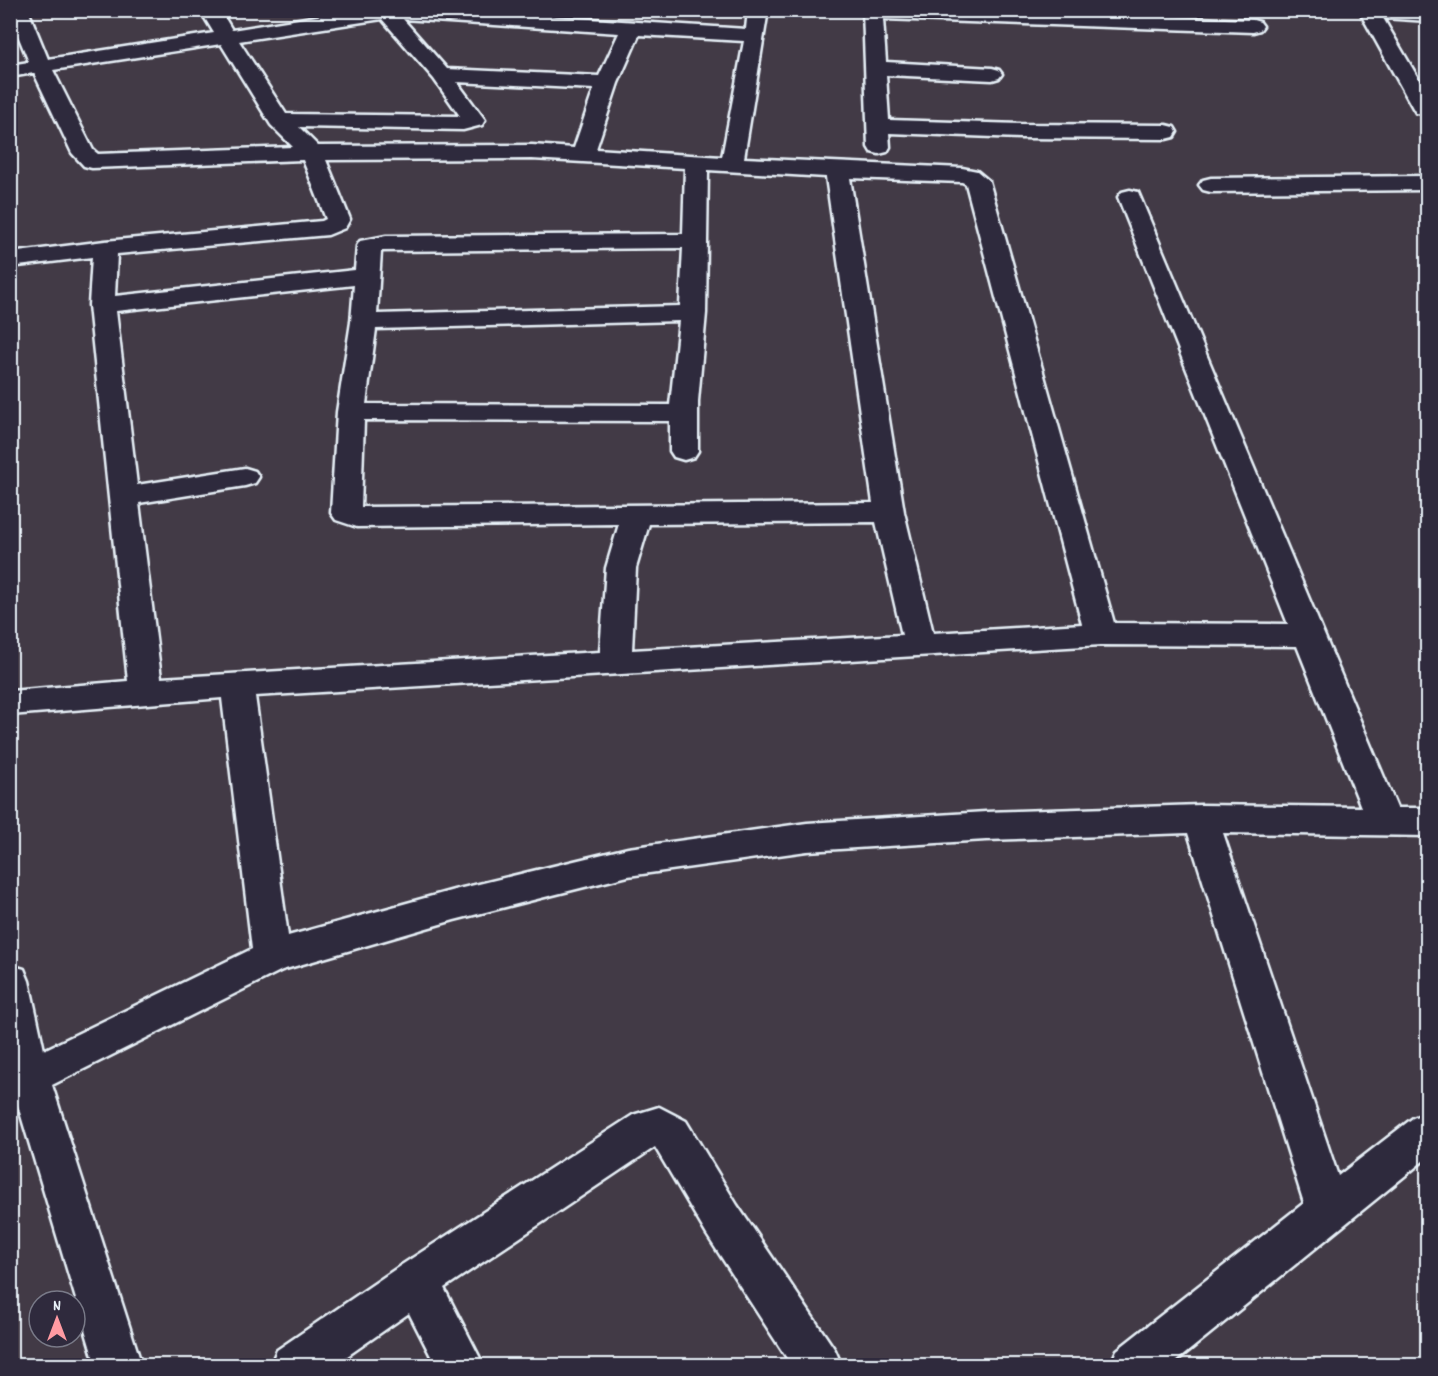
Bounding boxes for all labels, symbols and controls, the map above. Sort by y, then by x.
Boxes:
north arrow [27,1289,87,1349]
text: N [53,1295,61,1318]

